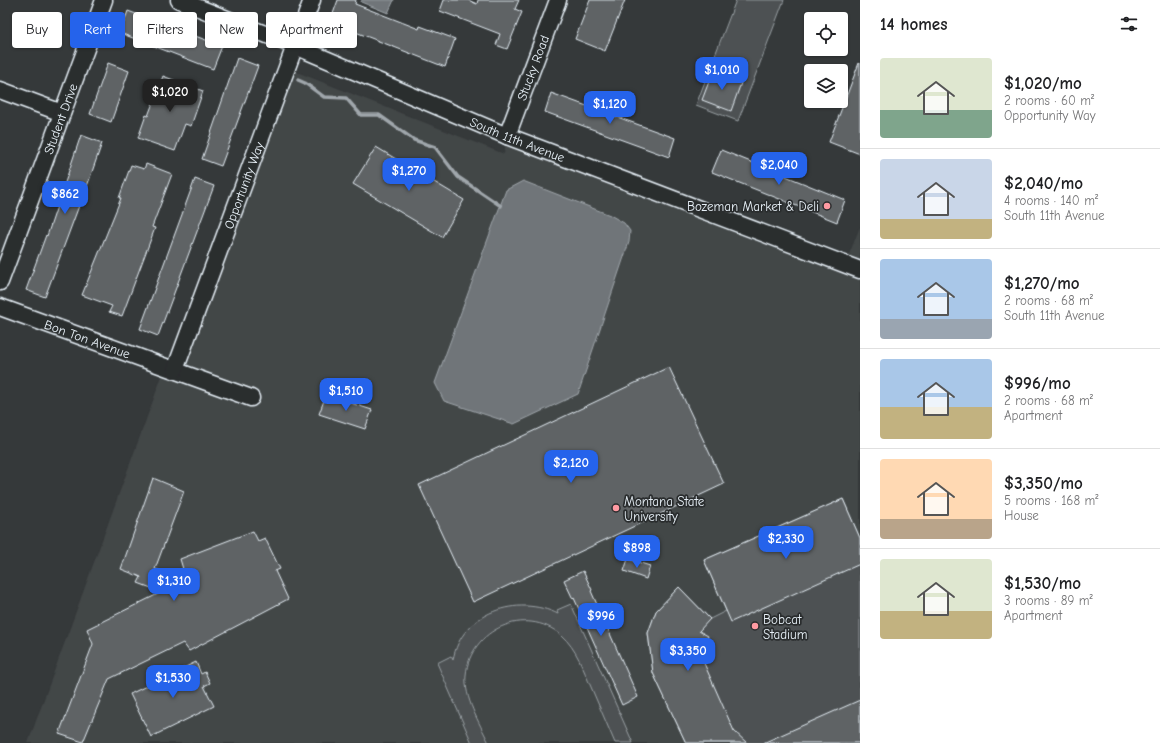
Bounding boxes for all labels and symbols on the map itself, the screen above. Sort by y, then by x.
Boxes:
street label: Stucky Road [514,33,552,102]
pin: $1,010 [689,57,755,91]
pin: $1,020 [137,79,203,113]
street label: Student Drive [41,81,81,156]
pin: $1,120 [577,91,643,125]
street label: South 11th Avenue [468,114,567,165]
street label: Opportunity Way [221,140,267,231]
pin: $2,040 [746,152,812,186]
pin: $1,270 [376,158,442,192]
pin: $862 [41,181,89,215]
place label: Bozeman Market & Deli [687,199,819,214]
marker: Bozeman Market & Deli [822,201,832,211]
street label: Bon Ton Avenue [42,317,133,362]
pin: $1,510 [313,378,379,412]
pin: $2,120 [538,450,604,484]
place label: Montana State University [624,494,705,524]
marker: Montana State University [611,503,621,513]
pin: $2,330 [753,526,819,560]
pin: $898 [613,535,661,569]
pin: $1,310 [141,568,207,602]
pin: $996 [577,603,625,637]
place label: Bobcat Stadium [763,612,807,642]
marker: Bobcat Stadium [750,621,760,631]
pin: $3,350 [655,638,721,672]
pin: $1,530 [140,665,206,699]

